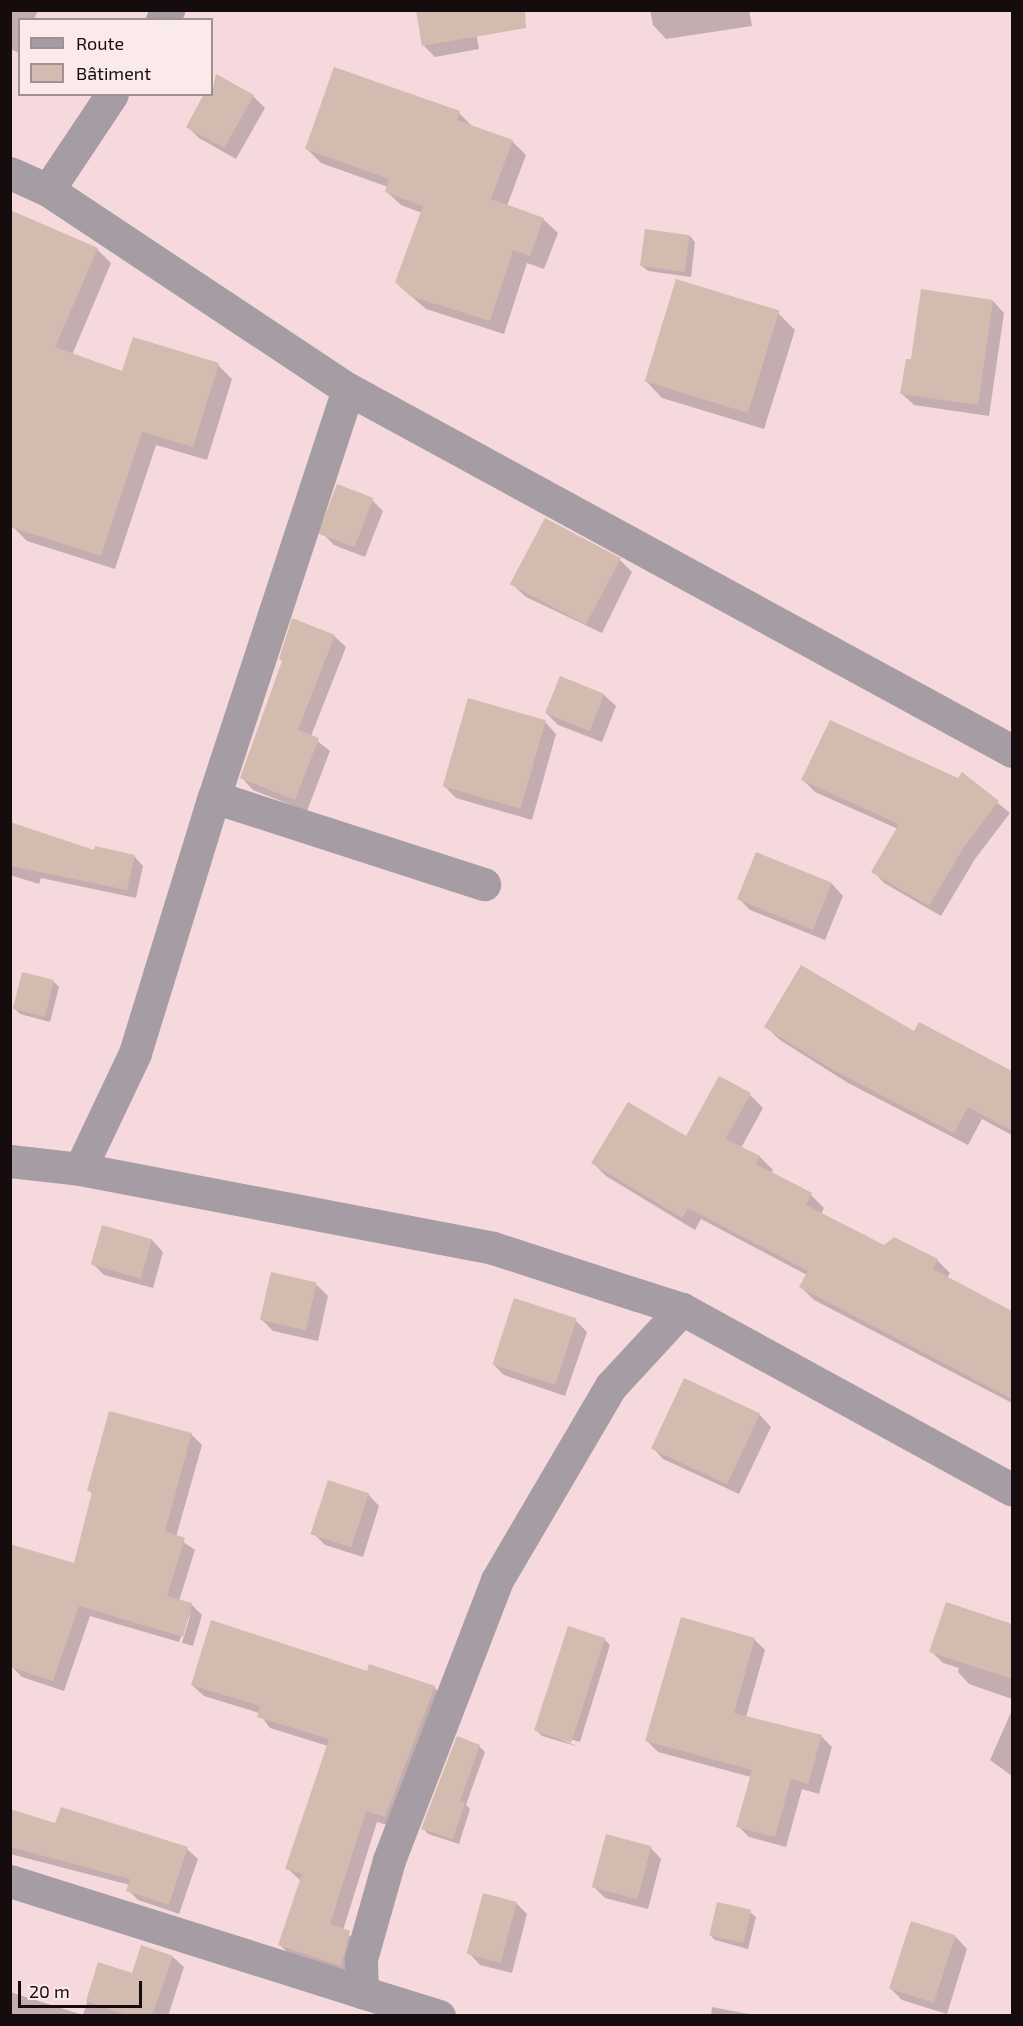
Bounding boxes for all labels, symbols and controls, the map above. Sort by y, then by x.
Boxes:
legend [18,18,213,96]
text: Route [76,32,124,54]
text: Bâtiment [76,62,151,84]
scale bar [21,1969,146,2007]
text: 20 m [29,1980,70,2002]

